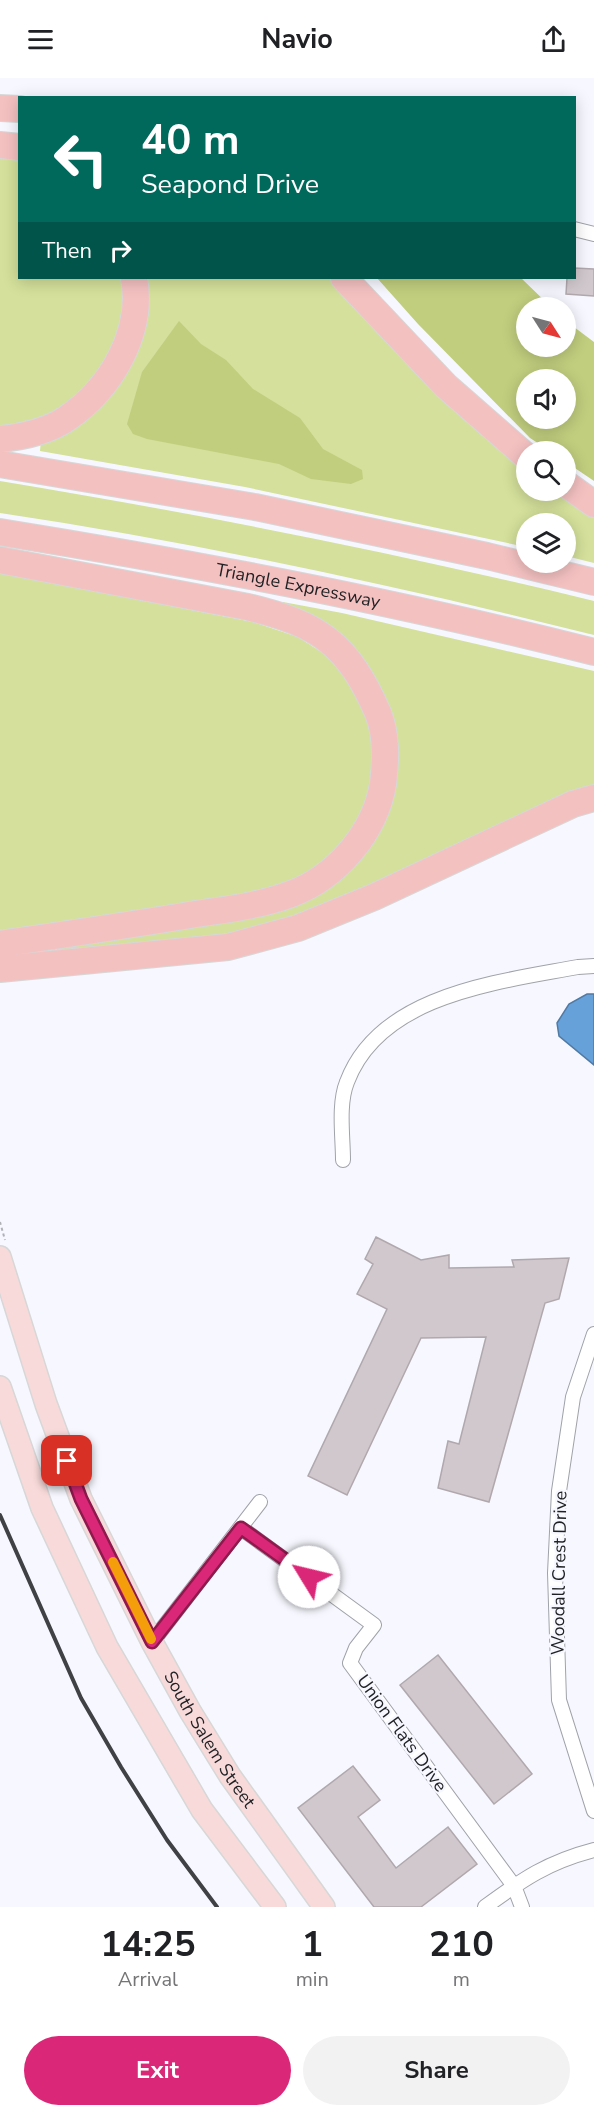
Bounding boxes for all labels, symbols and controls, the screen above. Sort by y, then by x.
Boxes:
text: Navio [261,21,333,58]
icon: menu [24,23,57,56]
icon: share [537,23,570,56]
text: 40 m [141,112,240,169]
icon: left [42,120,120,198]
text: Seapond Drive [141,166,319,203]
icon: right [104,234,137,267]
text: Then [42,236,92,266]
north arrow [516,297,576,357]
map controls [516,297,576,573]
button: sound [516,369,576,429]
button: search [516,441,576,501]
button: layers [516,513,576,573]
street label: Triangle Expressway [214,558,383,614]
pin [41,1435,92,1486]
icon: arrive [50,1444,83,1477]
street label: Woodall Crest Drive [546,1491,572,1655]
position arrow [277,1545,341,1609]
street label: South Salem Street [158,1666,261,1813]
street label: Union Flats Drive [351,1670,453,1796]
text: 14:25 [100,1920,196,1969]
text: 1 [301,1920,323,1969]
text: 210 [429,1920,494,1969]
text: Arrival [118,1966,178,1993]
text: min [296,1966,329,1993]
text: m [453,1966,470,1993]
button: Exit [24,2036,291,2105]
button: Share [303,2036,570,2105]

